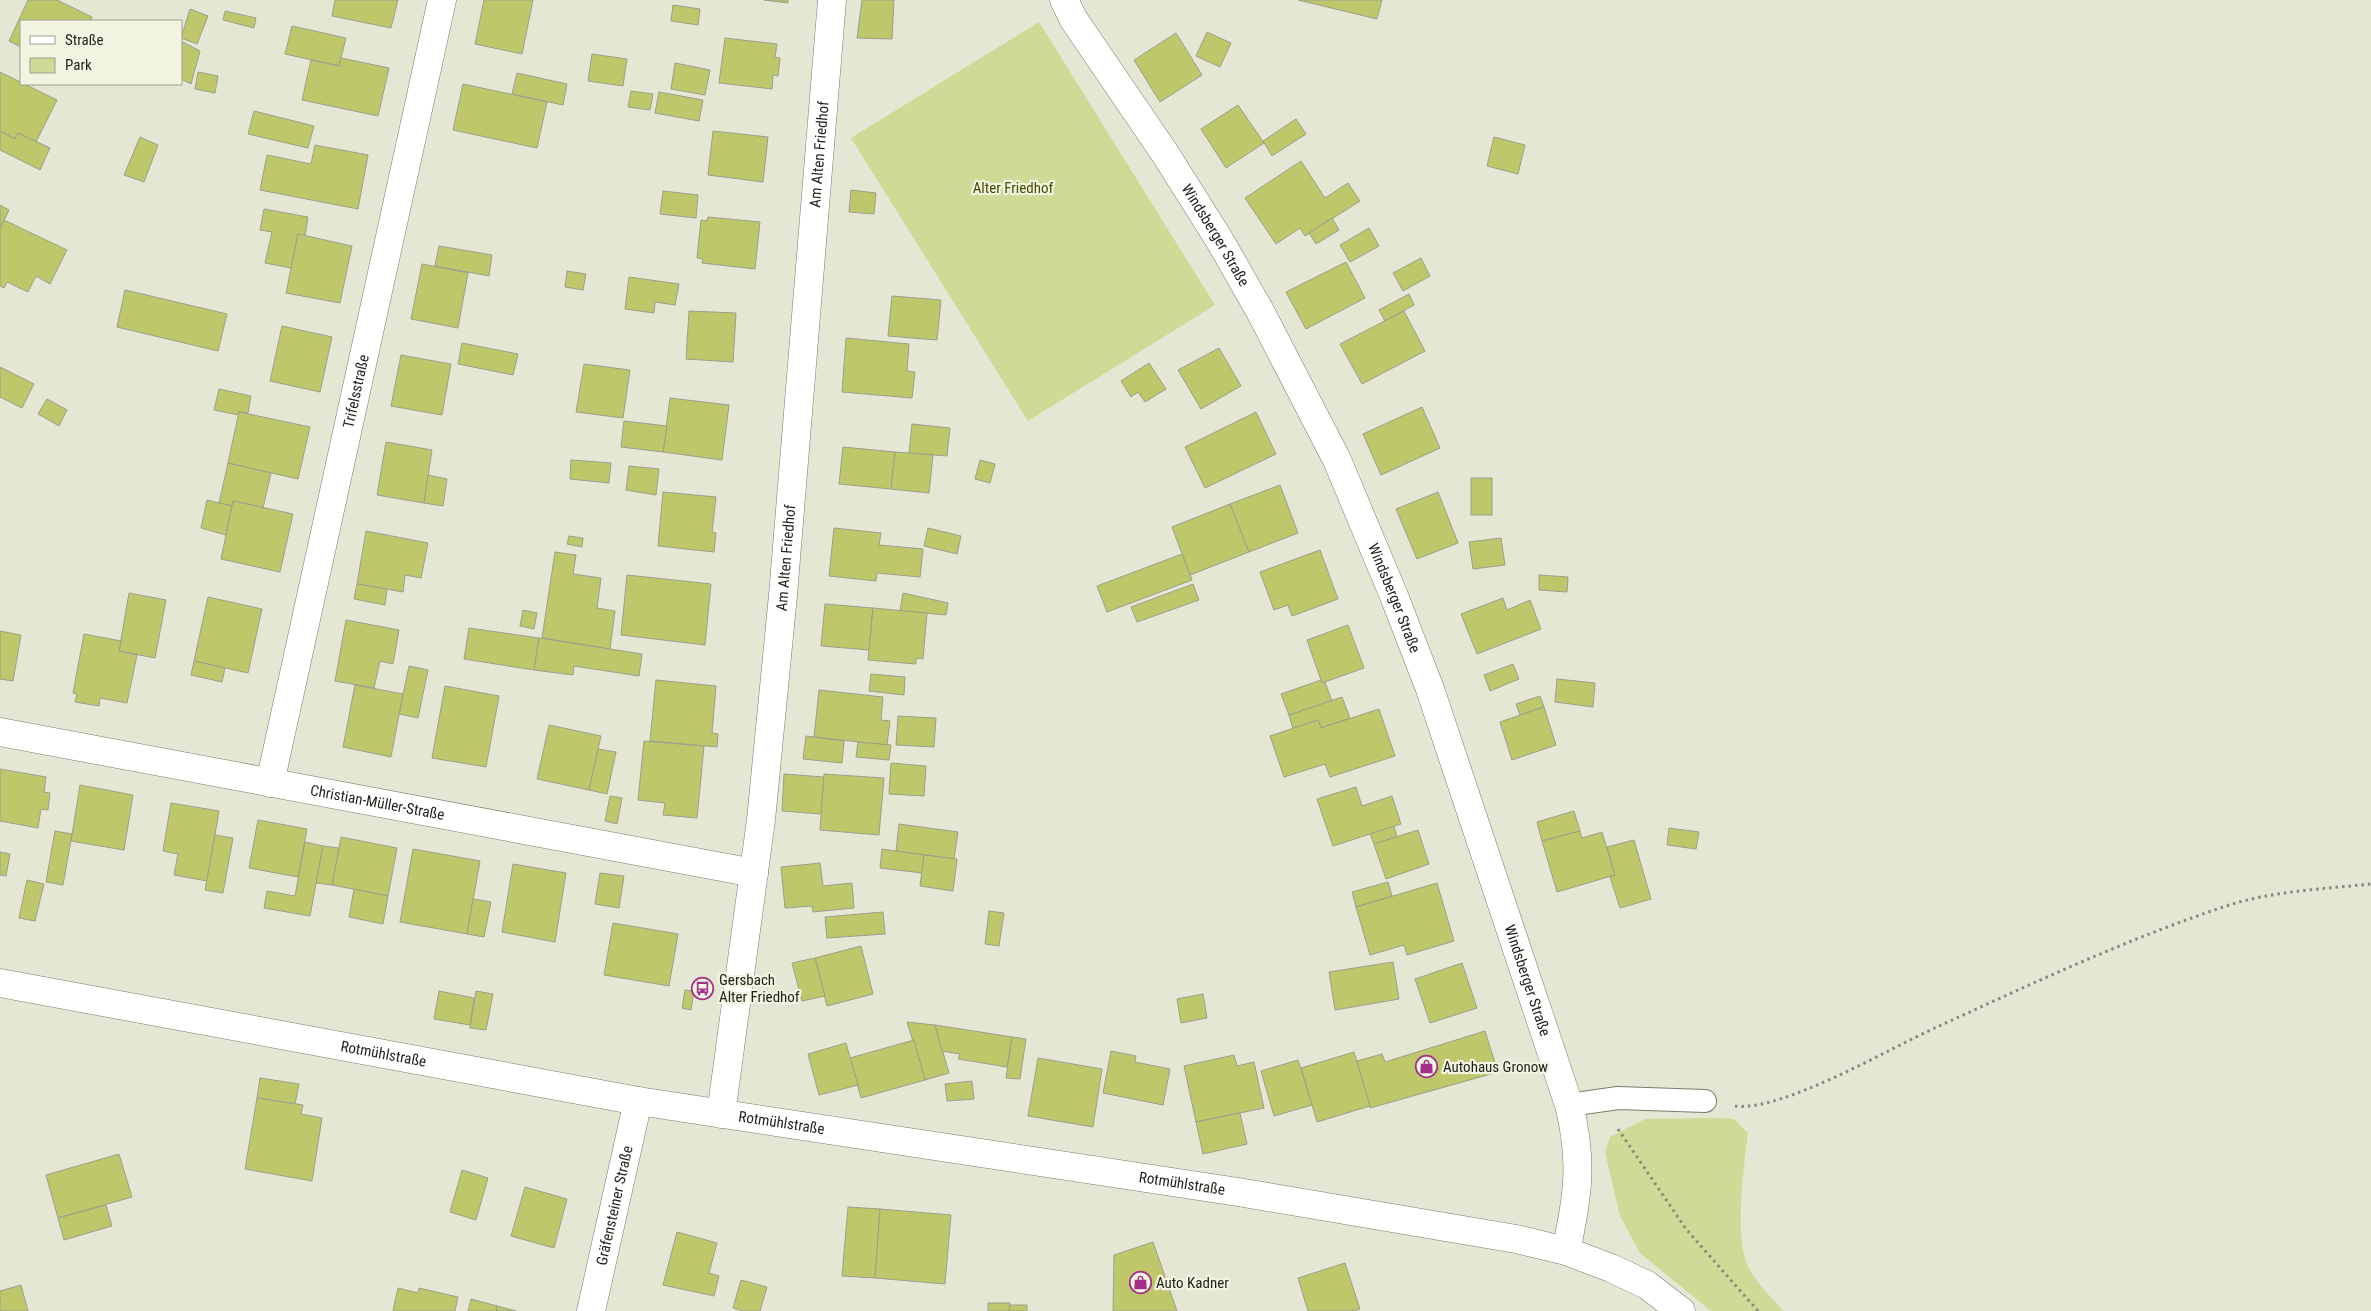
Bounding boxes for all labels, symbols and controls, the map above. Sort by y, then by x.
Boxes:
legend [20,20,182,85]
text: Straße [65,31,104,49]
text: Park [65,56,92,74]
street label: Am Alten Friedhof [806,100,833,208]
park label: Alter Friedhof [973,179,1054,197]
street label: Windsberger Straße [1178,181,1253,290]
street label: Trifelsstraße [339,353,373,430]
street label: Am Alten Friedhof [772,504,799,612]
street label: Windsberger Straße [1364,541,1424,655]
street label: Christian-Müller-Straße [309,781,446,824]
street label: Windsberger Straße [1500,922,1554,1038]
place label: Gersbach Alter Friedhof [719,971,800,1006]
bus stop icon: Gersbach Alter Friedhof [691,977,715,1001]
street label: Rotmühlstraße [339,1037,428,1071]
shop icon: Autohaus Gronow [1415,1055,1439,1079]
place label: Autohaus Gronow [1443,1058,1548,1076]
street label: Rotmühlstraße [737,1107,826,1138]
street label: Gräfensteiner Straße [592,1144,637,1267]
street label: Rotmühlstraße [1138,1168,1226,1199]
shop icon: Auto Kadner [1128,1271,1152,1295]
place label: Auto Kadner [1156,1274,1229,1292]

